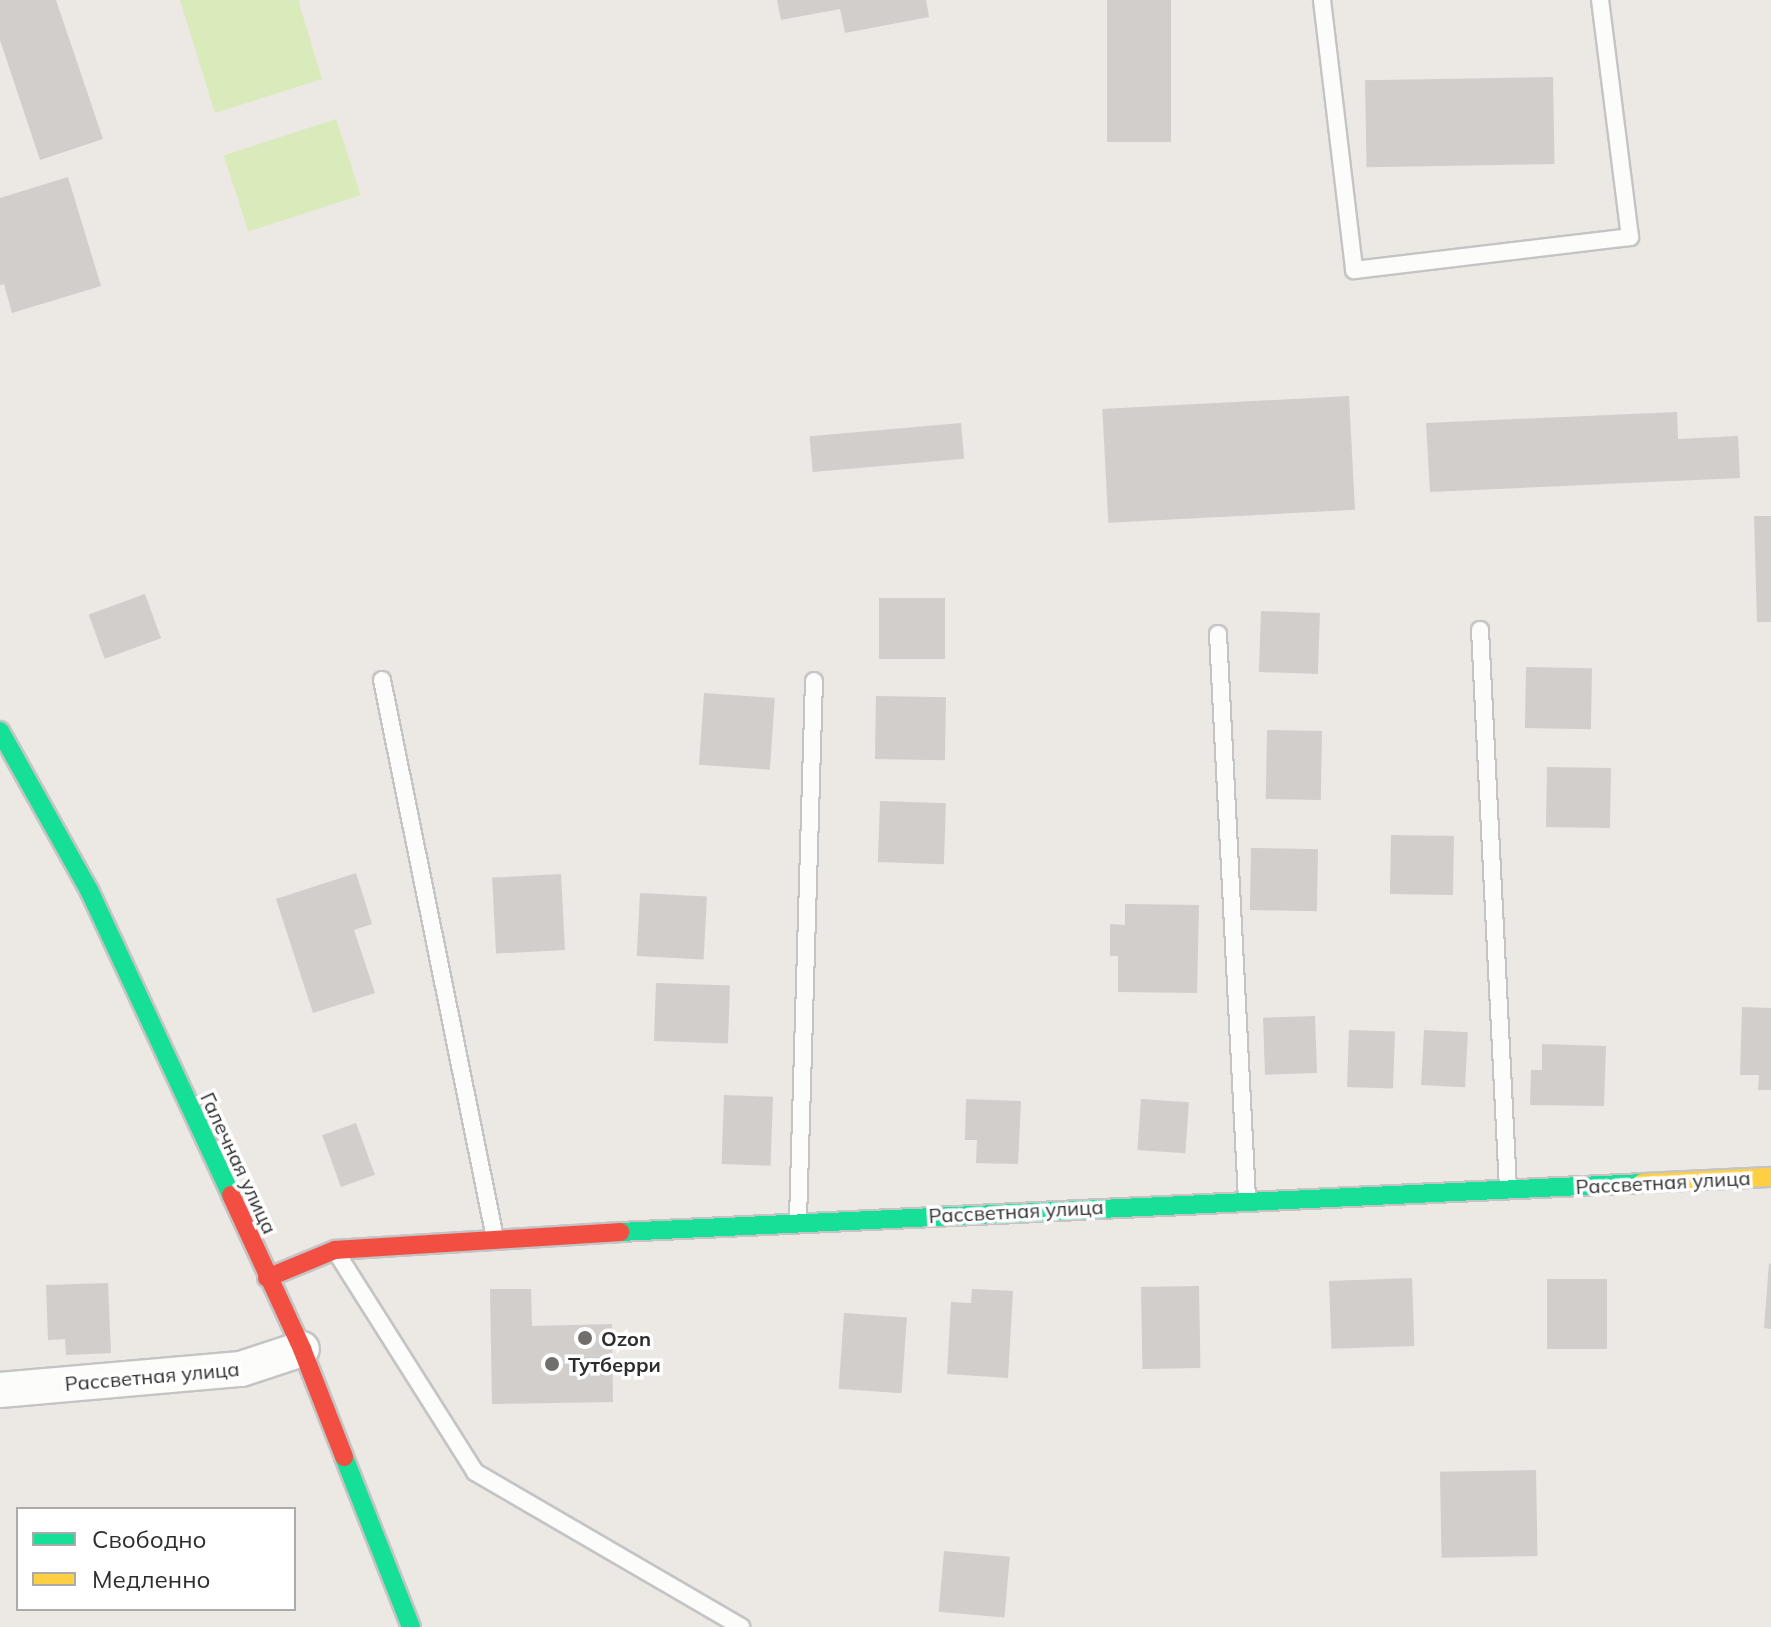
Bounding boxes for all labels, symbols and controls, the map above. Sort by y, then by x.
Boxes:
street label: Галечная улица [196,1088,282,1238]
street label: Рассветная улица [1575,1165,1751,1199]
street label: Рассветная улица [928,1194,1104,1228]
place label: Ozon [601,1326,651,1350]
marker: Ozon [576,1329,594,1347]
place label: Тутберри [568,1352,661,1376]
marker: Тутберри [543,1355,561,1373]
street label: Рассветная улица [64,1356,240,1396]
legend [16,1507,296,1611]
text: Свободно [92,1524,207,1554]
text: Медленно [92,1564,211,1594]

